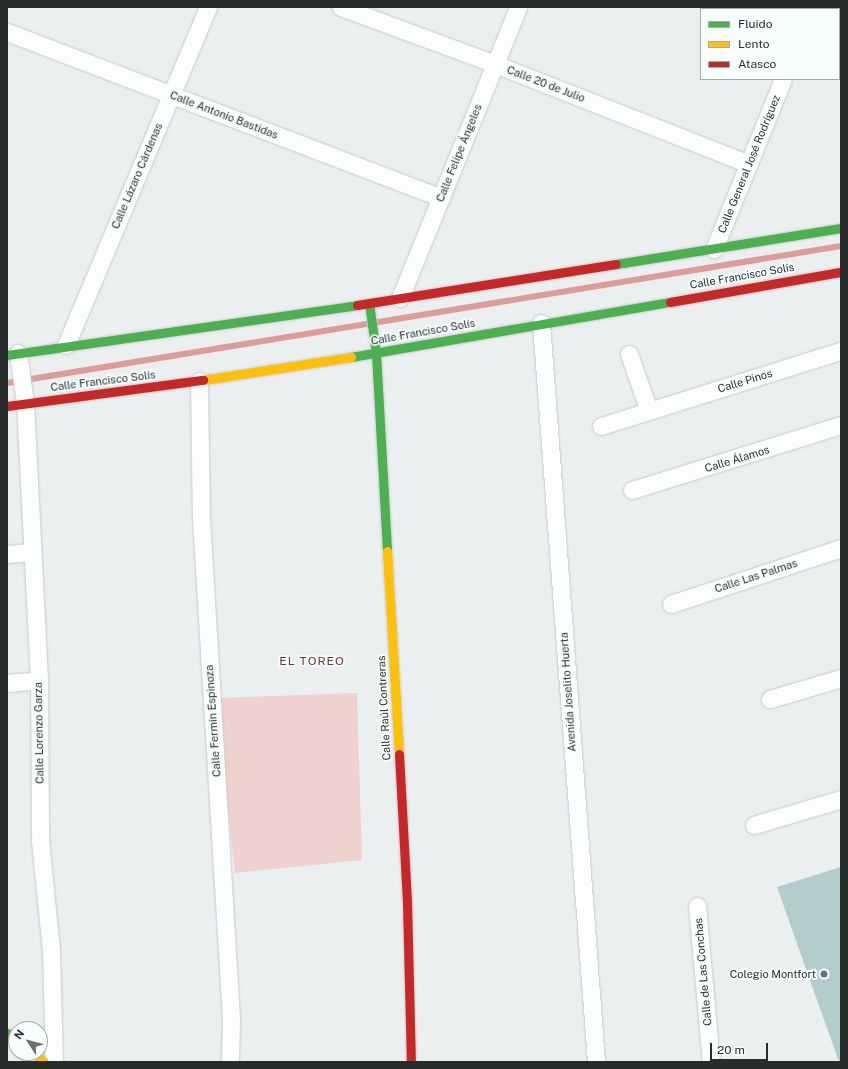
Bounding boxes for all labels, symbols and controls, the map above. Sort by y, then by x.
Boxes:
legend [700,8,840,80]
text: Fluido [738,17,773,31]
text: Lento [738,37,769,51]
text: Atasco [738,57,776,71]
street label: Calle 20 de Julio [505,63,587,105]
street label: Calle Antonio Bastidas [168,88,280,142]
street label: Calle General José Rodríguez [715,93,783,235]
street label: Calle Felipe Ángeles [433,102,485,204]
street label: Calle Lázaro Cárdenas [109,121,165,231]
street label: Calle Francisco Solís [689,260,795,292]
street label: Calle Francisco Solís [370,316,476,348]
street label: Calle Pinos [716,366,774,396]
street label: Calle Francisco Solís [50,368,156,394]
street label: Calle Álamos [703,443,771,475]
street label: Calle Las Palmas [713,556,799,596]
street label: Avenida Joselito Huerta [557,632,579,752]
district label: EL TOREO [279,655,345,669]
street label: Calle Raúl Contreras [375,655,393,761]
street label: Calle Fermín Espinoza [202,664,224,778]
street label: Calle Lorenzo Garza [32,682,46,784]
street label: Calle de Las Conchas [692,917,714,1027]
place label: Colegio Montfort [730,967,816,981]
marker: Colegio Montfort [819,969,829,979]
north arrow [8,1021,48,1061]
text: N [12,1028,26,1042]
scale bar [712,1035,770,1061]
text: 20 m [717,1043,745,1057]

